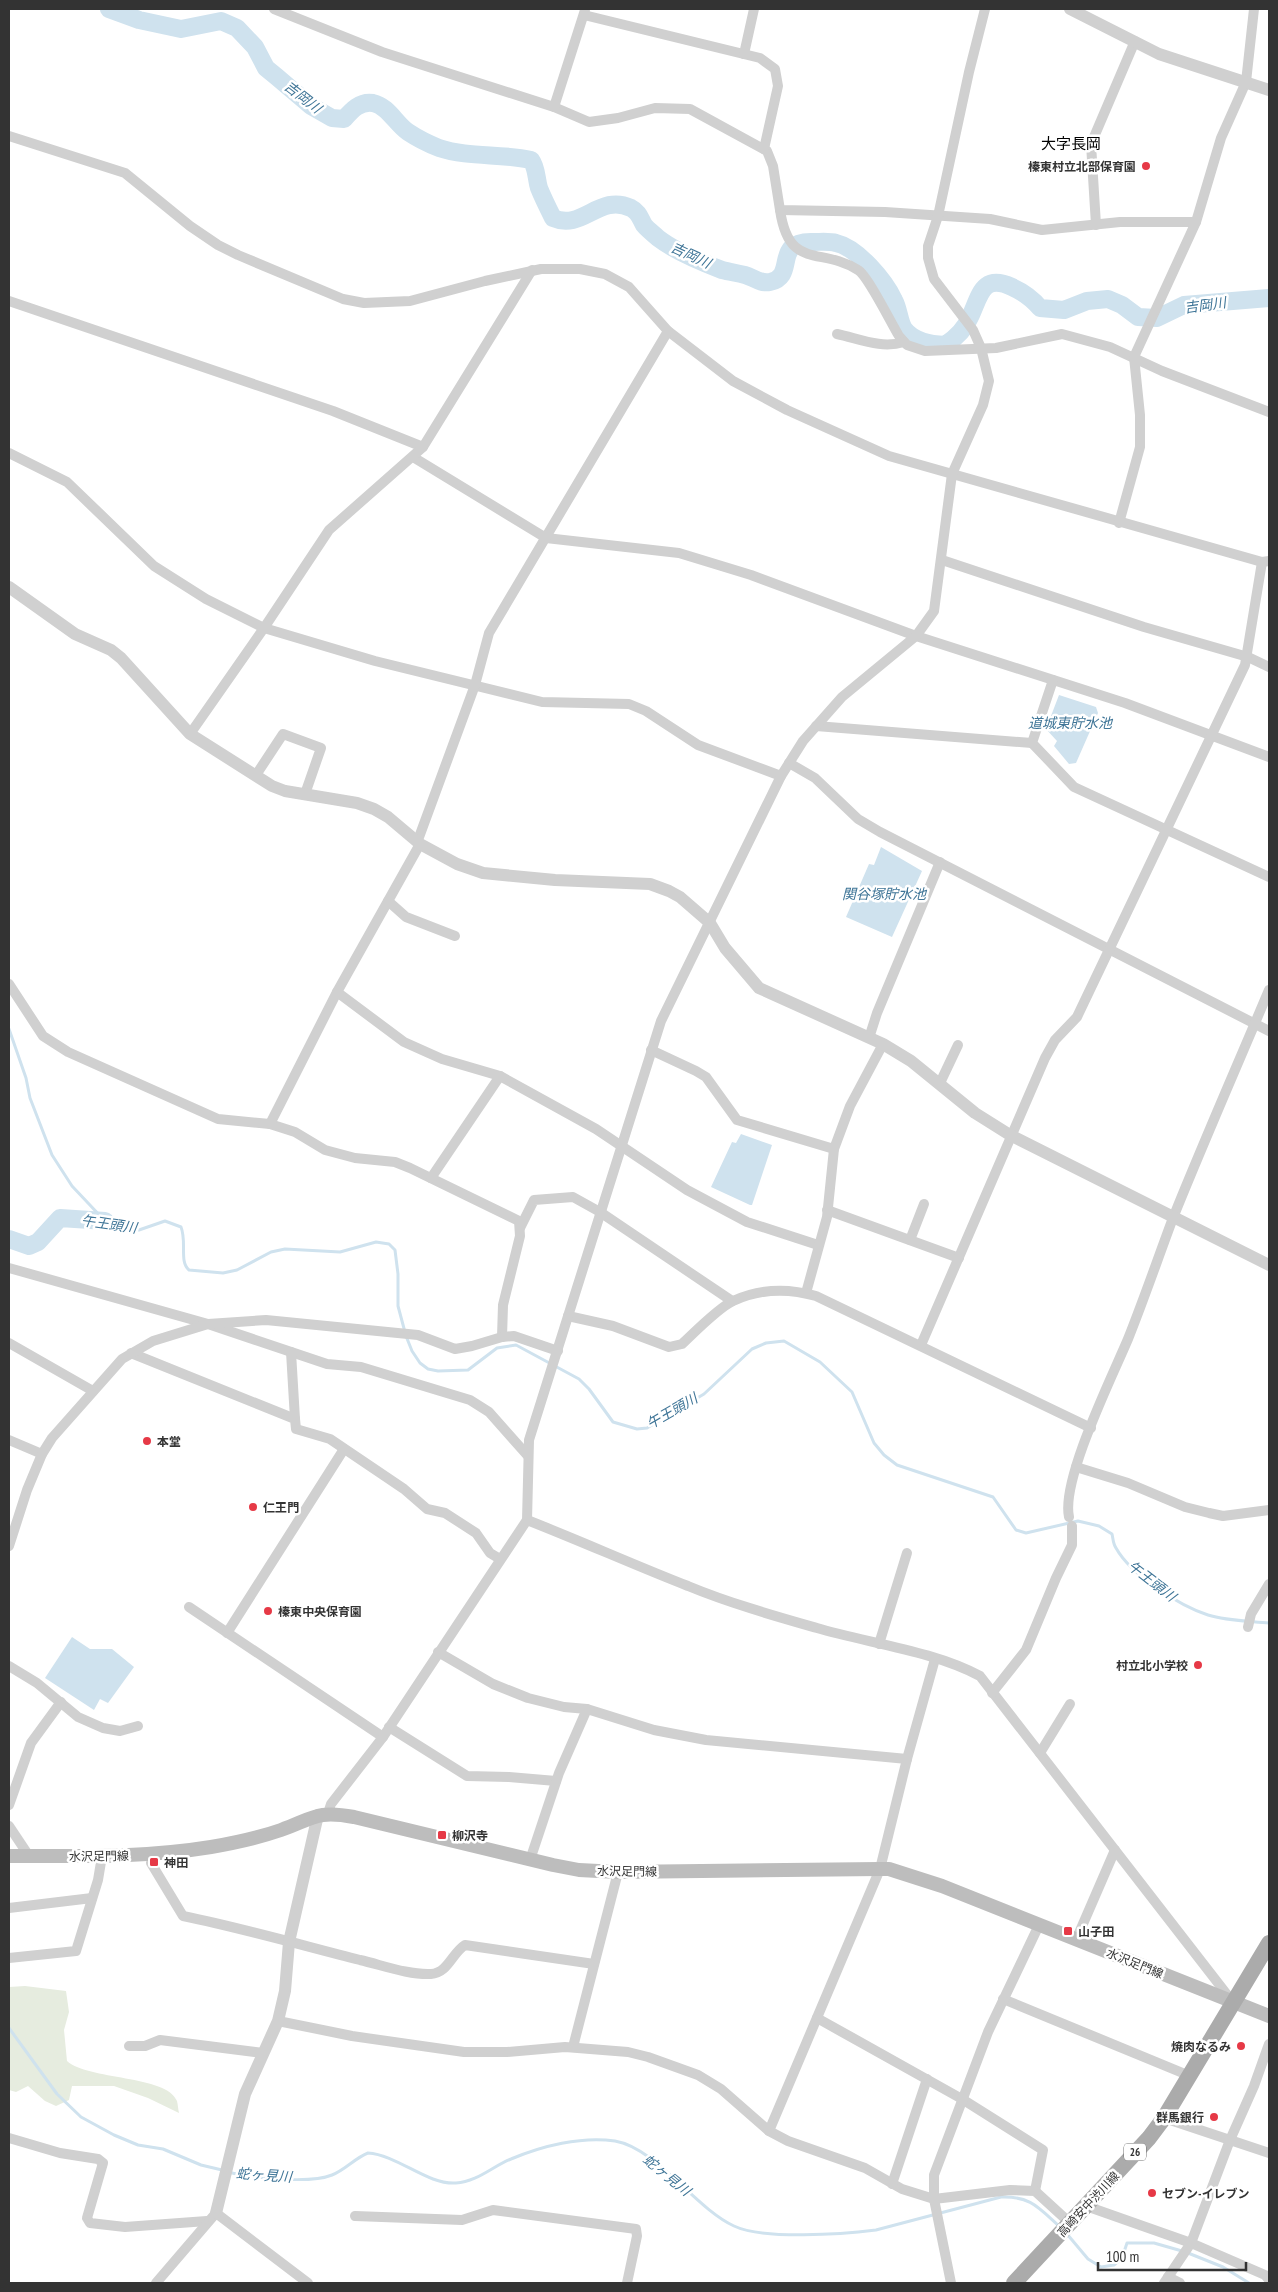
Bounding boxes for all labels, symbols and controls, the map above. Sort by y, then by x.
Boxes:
water label: 吉岡川 [281,77,327,118]
district label: 大字長岡 [1041,134,1101,153]
place label: 榛東村立北部保育園 [1028,159,1136,174]
marker: 榛東村立北部保育園 [1140,160,1152,172]
water label: 吉岡川 [668,238,716,273]
water label: 吉岡川 [1183,293,1229,317]
water label: 道城東貯水池 [1028,714,1114,732]
water label: 関谷塚貯水池 [842,885,928,903]
water label: 午王頭川 [80,1211,140,1237]
water label: 午王頭川 [643,1388,702,1433]
place label: 本堂 [157,1434,181,1449]
marker: 本堂 [141,1435,153,1447]
place label: 仁王門 [263,1500,299,1515]
marker: 仁王門 [247,1501,259,1513]
water label: 午王頭川 [1124,1557,1181,1607]
place label: 榛東中央保育園 [278,1604,362,1619]
marker: 榛東中央保育園 [262,1605,274,1617]
place label: 村立北小学校 [1116,1658,1188,1673]
marker: 村立北小学校 [1192,1659,1204,1671]
place label: 柳沢寺 [452,1828,488,1843]
marker: 柳沢寺 [436,1829,448,1841]
street label: 水沢足門線 [69,1848,129,1864]
place label: 神田 [164,1855,188,1870]
marker: 神田 [148,1856,160,1868]
street label: 水沢足門線 [597,1863,657,1879]
place label: 山子田 [1078,1924,1114,1939]
marker: 山子田 [1062,1925,1074,1937]
street label: 水沢足門線 [1104,1945,1166,1981]
place label: 焼肉なるみ [1171,2039,1231,2054]
marker: 焼肉なるみ [1235,2040,1247,2052]
place label: 群馬銀行 [1156,2110,1204,2125]
marker: 群馬銀行 [1208,2111,1220,2123]
road number: 26 [1124,2144,1146,2160]
water label: 蛇ヶ見川 [640,2150,696,2201]
water label: 蛇ヶ見川 [235,2164,295,2186]
street label: 高崎安中渋川線 [1054,2168,1122,2240]
place label: セブン-イレブン [1162,2186,1250,2201]
marker: セブン-イレブン [1146,2187,1158,2199]
scale bar [1098,2240,1246,2272]
text: 100 m [1106,2247,1139,2266]

